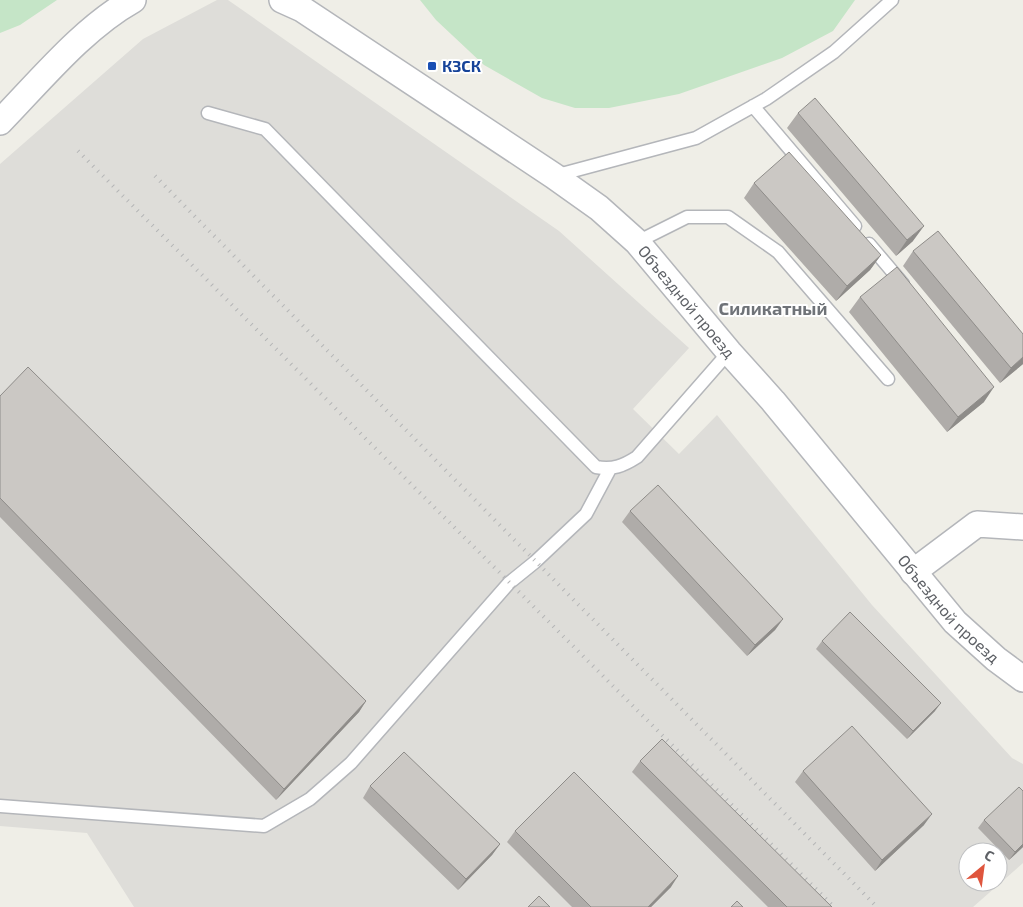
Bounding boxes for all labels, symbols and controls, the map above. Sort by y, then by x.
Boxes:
place label: КЗСК [442,56,481,75]
marker: КЗСК [426,60,438,72]
street label: Объездной проезд [635,241,740,361]
district label: Силикатный [719,297,827,319]
street label: Объездной проезд [894,550,1004,667]
north arrow [958,842,1008,892]
text: С [982,846,997,865]

